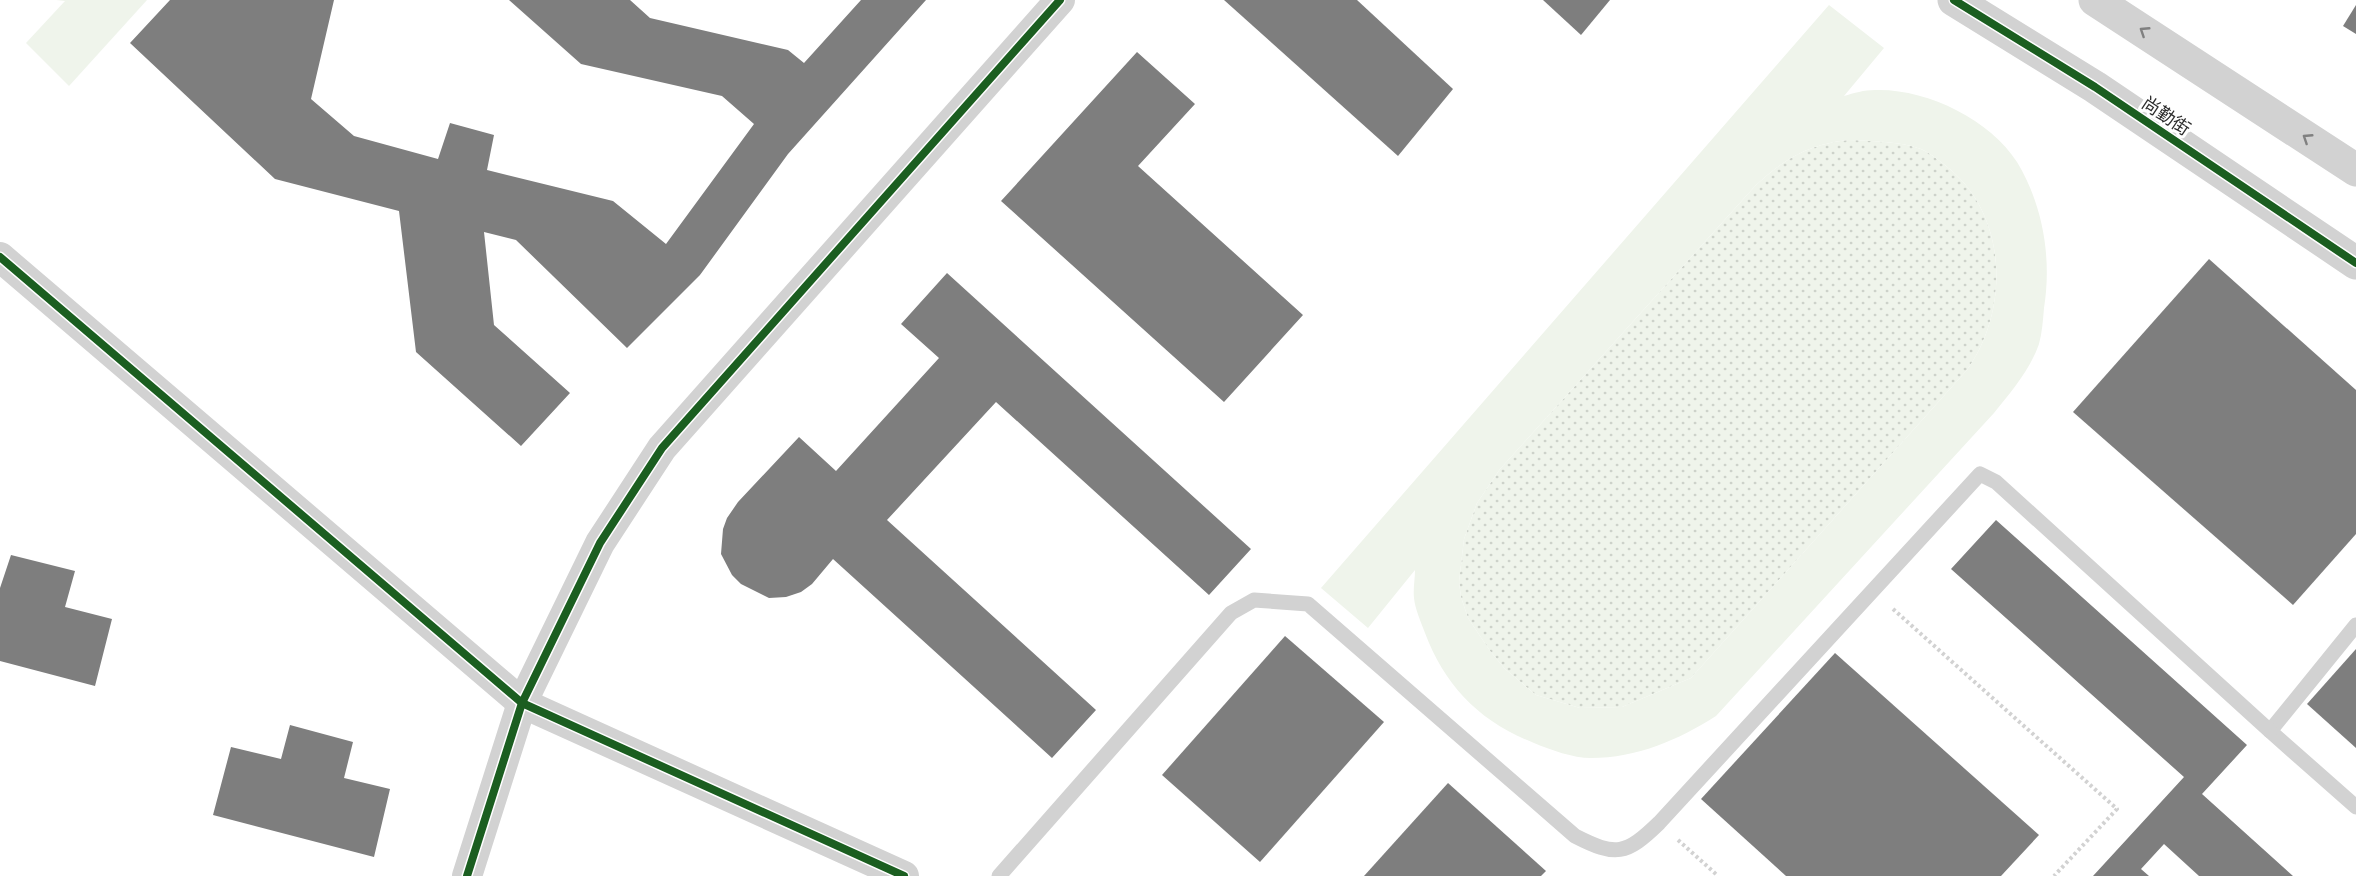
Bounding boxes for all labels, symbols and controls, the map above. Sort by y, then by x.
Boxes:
one-way arrow [2139,28,2150,39]
street label: 尚勤街 [2137,90,2196,141]
one-way arrow [2303,133,2313,145]

